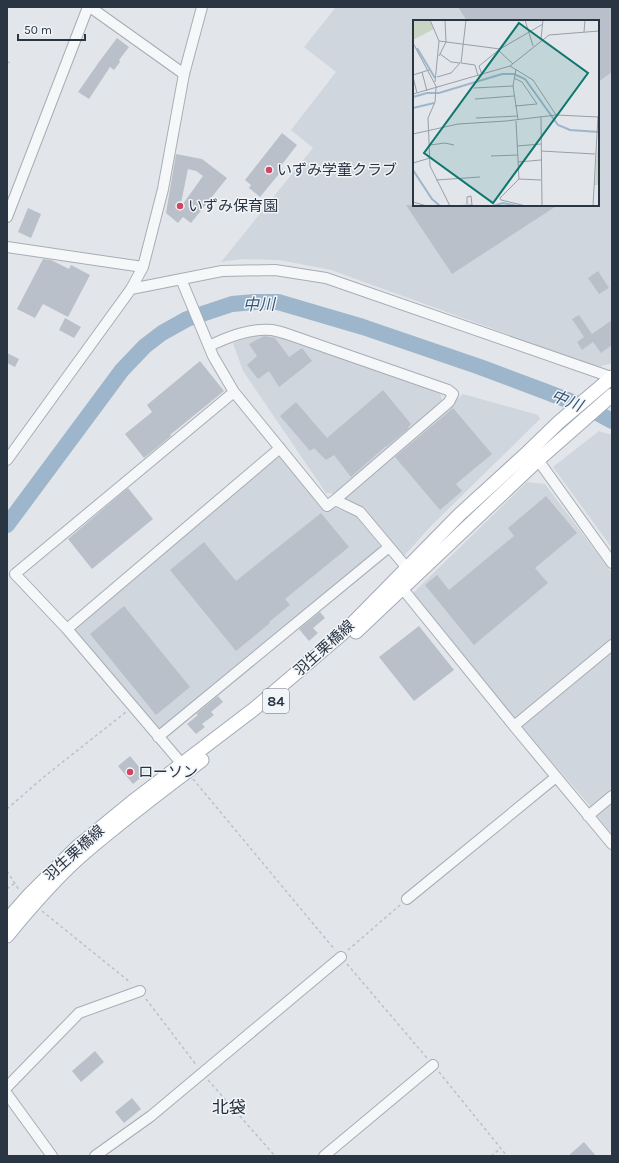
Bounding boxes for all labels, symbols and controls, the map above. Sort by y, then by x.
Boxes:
scale bar [18,16,85,42]
inset map [413,20,599,206]
text: 50 m [24,23,52,37]
place label: いずみ学童クラブ [277,161,397,179]
marker: いずみ学童クラブ [264,165,274,175]
place label: いずみ保育園 [188,197,278,215]
marker: いずみ保育園 [175,201,185,211]
water label: 中川 [243,295,277,314]
water label: 中川 [548,386,587,416]
street label: 羽生栗橋線 [290,616,358,680]
road number: 84 [263,689,289,713]
place label: ローソン [138,763,198,781]
marker: ローソン [125,767,135,777]
street label: 羽生栗橋線 [40,821,108,885]
district label: 北袋 [212,1097,246,1117]

